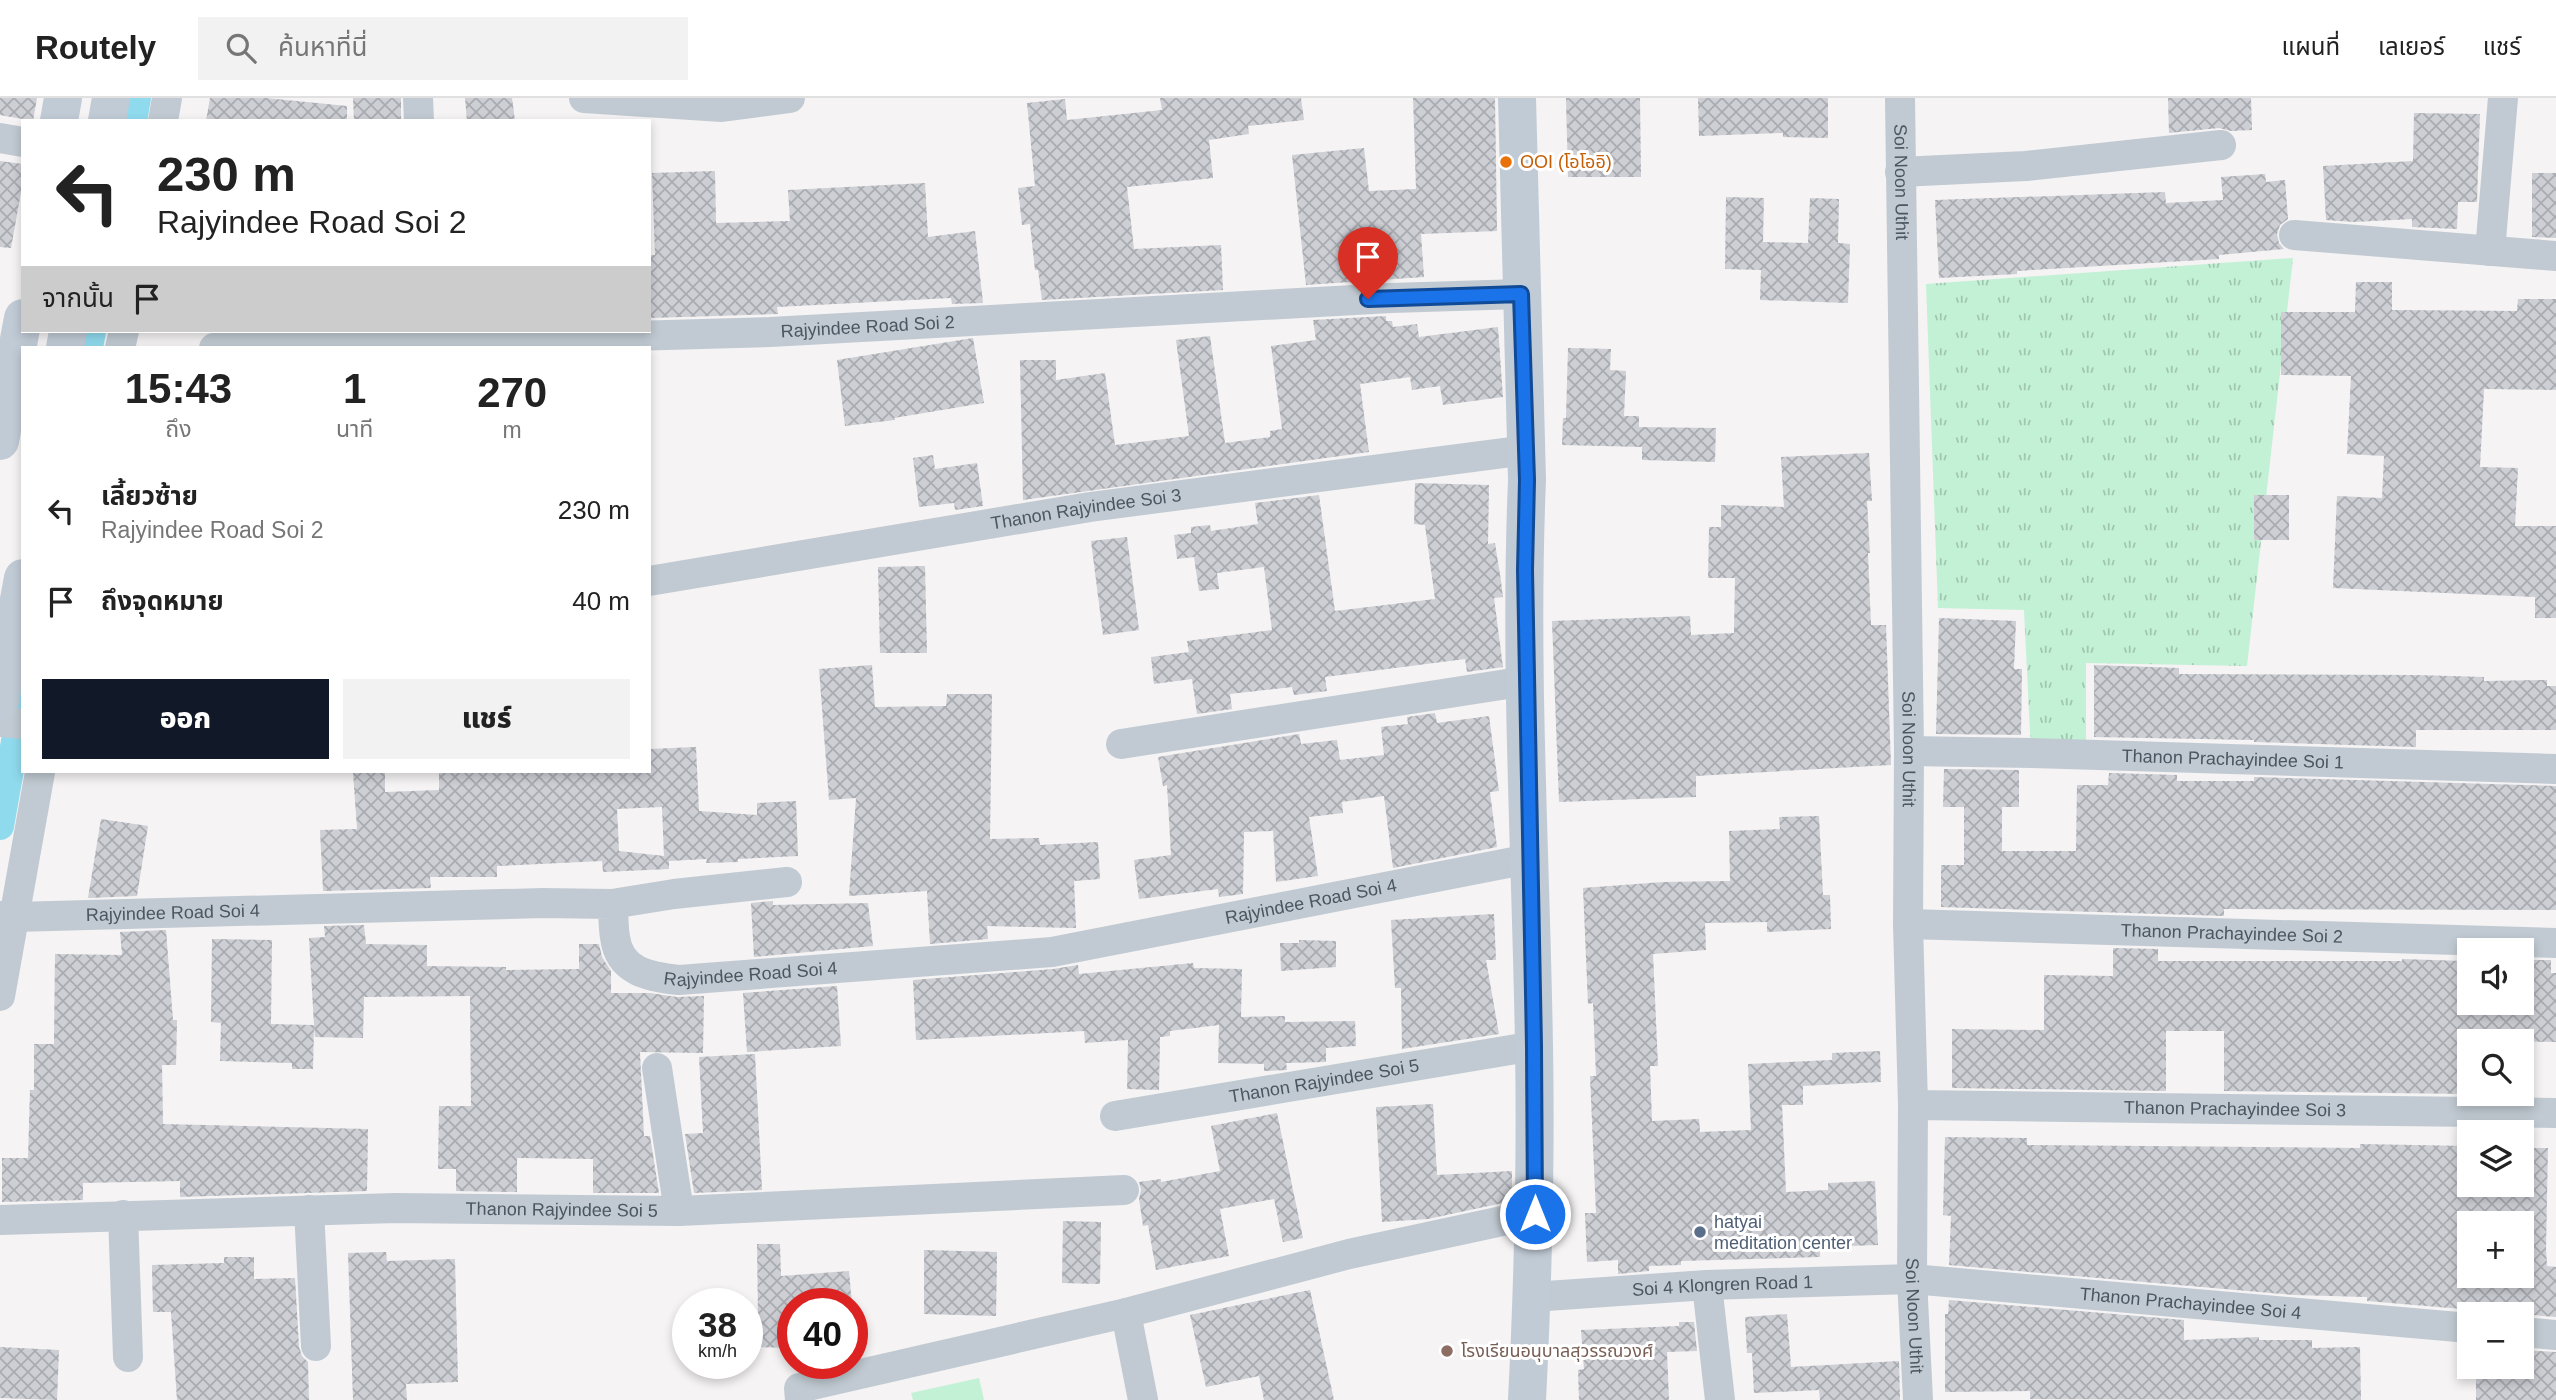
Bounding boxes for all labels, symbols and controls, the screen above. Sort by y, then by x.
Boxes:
search box [198,17,688,80]
text: Routely [35,29,156,66]
icon: search [222,29,260,67]
text: ค้นหาที่นี่ [278,32,368,62]
text: แผนที่ [2282,33,2340,60]
text: เลเยอร์ [2378,33,2445,60]
text: แชร์ [2483,33,2521,60]
street label: Soi Noon Uthit [1890,124,1912,240]
icon: left [42,147,133,238]
text: 230 m [157,147,296,201]
place label: OOI (โอโออิ) [1520,152,1612,172]
marker: OOI (โอโออิ) [1498,154,1514,170]
text: Rajyindee Road Soi 2 [157,204,467,240]
pin [1338,227,1398,299]
icon: arrive [1349,238,1387,276]
icon: arrive [128,280,166,318]
text: จากนั้น [42,283,114,313]
street label: Rajyindee Road Soi 2 [780,312,955,341]
text: 15:43 [125,365,232,412]
text: 1 [343,365,366,412]
text: 270 [477,369,547,416]
text: ถึง [165,416,192,442]
text: นาที [336,416,373,442]
text: m [503,417,522,443]
text: เลี้ยวซ้าย [101,481,198,511]
street label: Thanon Rajyindee Soi 3 [989,485,1182,533]
icon: left [42,492,80,530]
text: 230 m [558,495,630,525]
text: Rajyindee Road Soi 2 [101,517,323,543]
icon: arrive [42,583,80,621]
text: ถึงจุดหมาย [101,586,224,616]
text: 40 m [572,586,630,616]
button: ออก [42,679,329,759]
button: แชร์ [343,679,630,759]
street label: Soi Noon Uthit [1898,691,1919,807]
street label: Thanon Prachayindee Soi 1 [2121,746,2344,773]
street label: Rajyindee Road Soi 4 [1223,875,1398,928]
street label: Rajyindee Road Soi 4 [86,900,260,925]
street label: Thanon Prachayindee Soi 2 [2120,920,2343,947]
map controls [2457,938,2534,1379]
button: sound [2457,938,2534,1015]
street label: Rajyindee Road Soi 4 [662,958,838,990]
button: search [2457,1029,2534,1106]
street label: Thanon Rajyindee Soi 5 [1228,1055,1421,1107]
street label: Thanon Prachayindee Soi 3 [2124,1098,2346,1120]
button: layers [2457,1120,2534,1197]
position arrow [1498,1177,1572,1251]
street label: Thanon Rajyindee Soi 5 [466,1199,658,1221]
button: + [2457,1211,2534,1288]
place label: hatyai meditation center [1714,1212,1852,1253]
marker: hatyai meditation center [1692,1224,1708,1240]
street label: Soi Noon Uthit [1902,1258,1927,1374]
street label: Soi 4 Klongren Road 1 [1631,1272,1813,1300]
street label: Thanon Prachayindee Soi 4 [2079,1284,2302,1323]
speed limit sign: 40 [777,1288,868,1379]
button: − [2457,1302,2534,1379]
text: 38 [698,1305,737,1344]
text: km/h [698,1341,737,1361]
place label: โรงเรียนอนุบาลสุวรรณวงศ์ [1461,1341,1653,1362]
marker: โรงเรียนอนุบาลสุวรรณวงศ์ [1439,1343,1455,1359]

